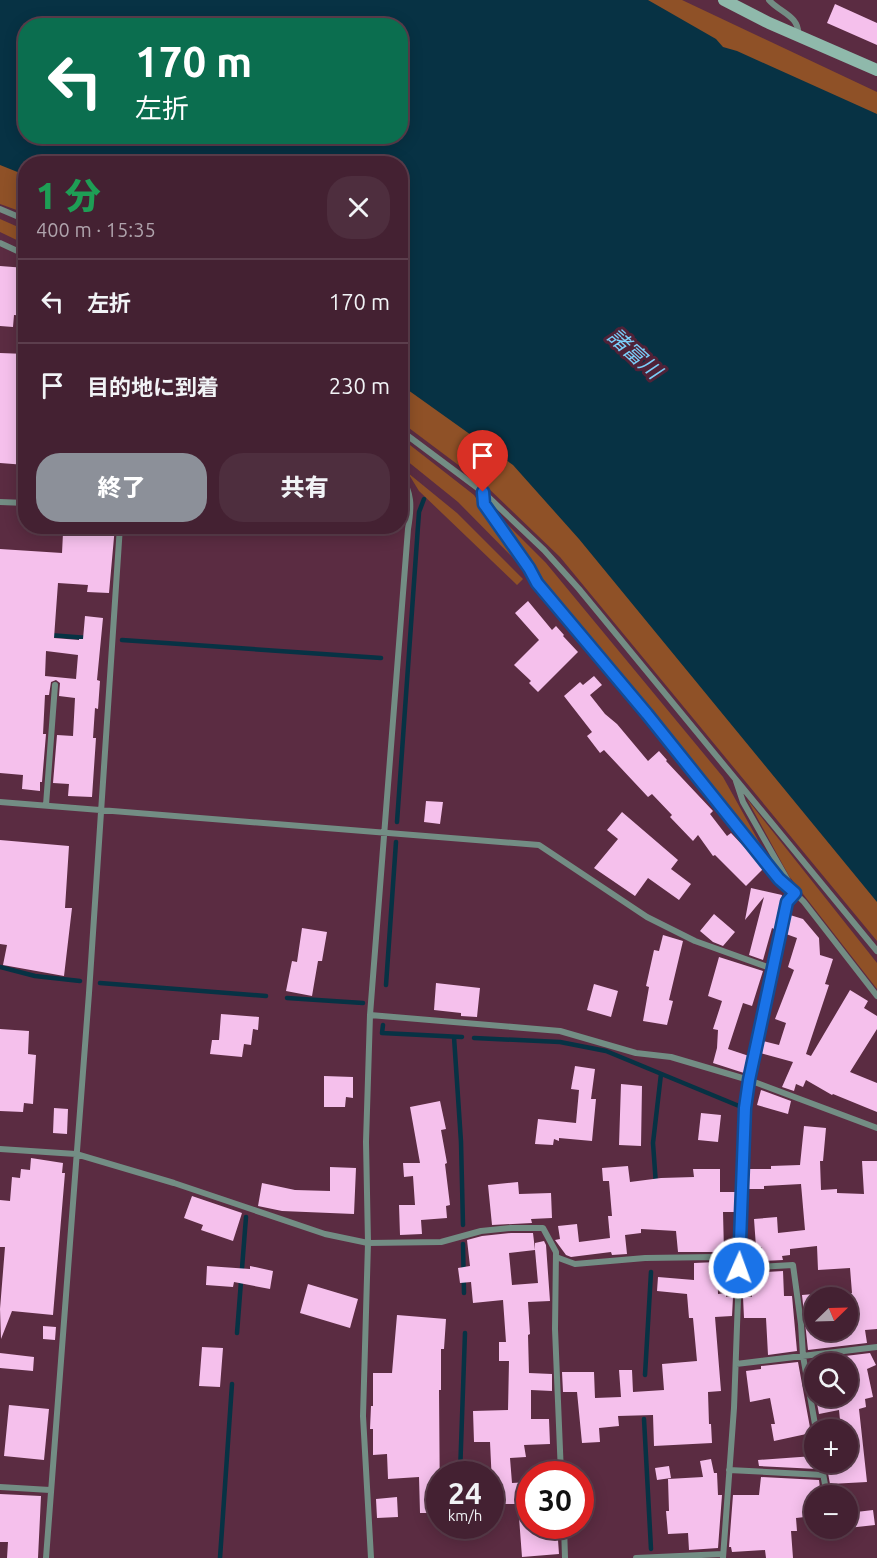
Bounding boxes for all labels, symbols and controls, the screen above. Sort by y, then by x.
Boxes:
text: 170 m [135,38,252,85]
icon: left [36,42,114,120]
text: 左折 [135,93,189,123]
text: 1 分 [36,175,101,216]
button: close [327,176,390,239]
text: 400 m · 15:35 [36,218,156,241]
icon: left [36,285,69,318]
text: 170 m [329,289,390,314]
text: 左折 [87,290,131,315]
water label: 諸富川 [604,323,668,384]
icon: arrive [36,369,69,402]
text: 230 m [329,373,390,398]
text: 目的地に到着 [87,374,219,399]
pin [457,430,508,492]
icon: arrive [466,439,499,472]
button: 終了 [36,453,207,522]
button: 共有 [219,453,390,522]
position arrow [707,1236,771,1300]
north arrow [804,1287,858,1341]
map controls [804,1287,858,1539]
button: search [804,1353,858,1407]
button: + [804,1419,858,1473]
speed limit sign: 30 [516,1461,594,1539]
text: 24 [448,1476,482,1510]
button: − [804,1485,858,1539]
text: km/h [448,1507,482,1524]

